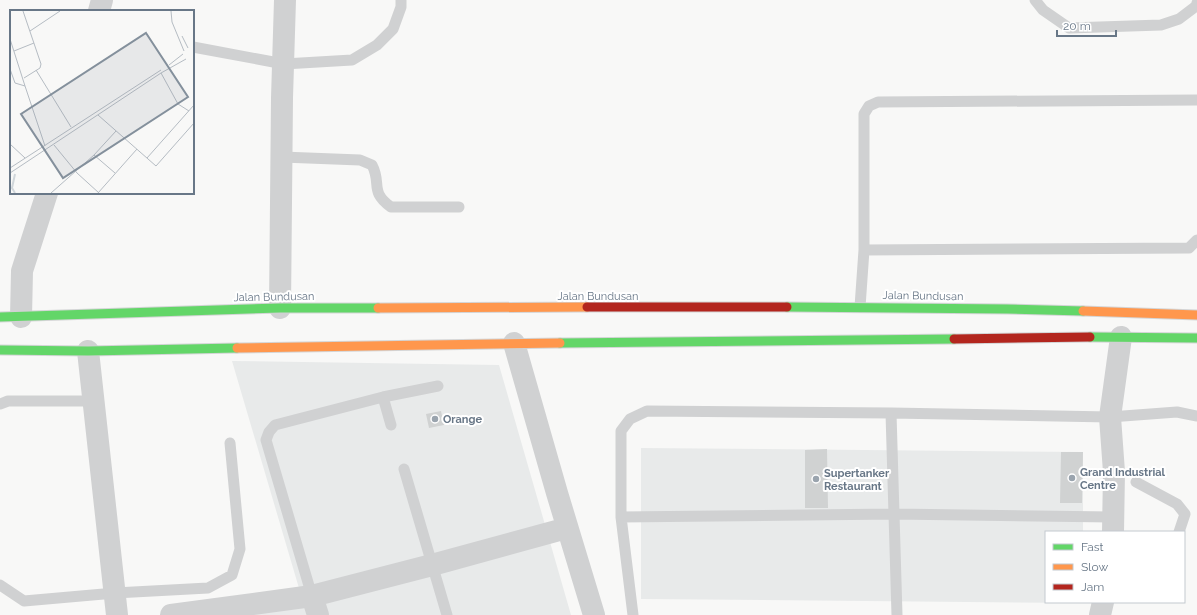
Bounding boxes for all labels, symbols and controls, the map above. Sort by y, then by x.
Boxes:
inset map [10,10,194,194]
scale bar [1057,12,1116,38]
text: 20 m [1063,19,1091,33]
street label: Jalan Bundusan [883,289,963,303]
street label: Jalan Bundusan [234,290,314,304]
street label: Jalan Bundusan [558,290,638,303]
place label: Orange [443,413,482,426]
marker: Orange [430,414,440,424]
place label: Grand Industrial Centre [1080,466,1166,492]
place label: Supertanker Restaurant [824,467,890,493]
marker: Grand Industrial Centre [1067,473,1077,483]
marker: Supertanker Restaurant [811,474,821,484]
legend [1045,531,1185,603]
text: Fast [1081,540,1104,554]
text: Slow [1081,560,1108,574]
text: Jam [1081,580,1104,594]

